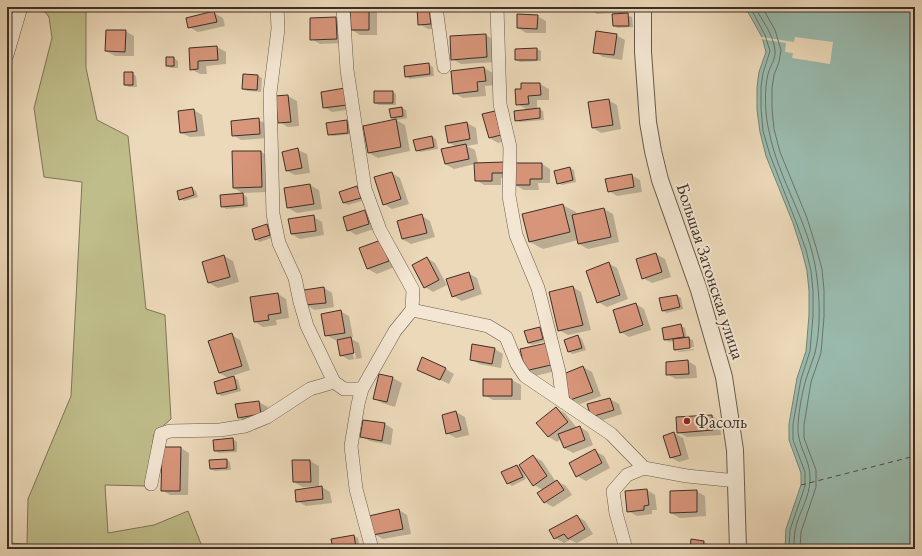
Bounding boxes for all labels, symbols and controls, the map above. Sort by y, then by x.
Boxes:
street label: Большая Затонская улица [672,180,751,363]
place label: Фасоль [695,410,747,433]
marker: Фасоль [682,416,692,426]

